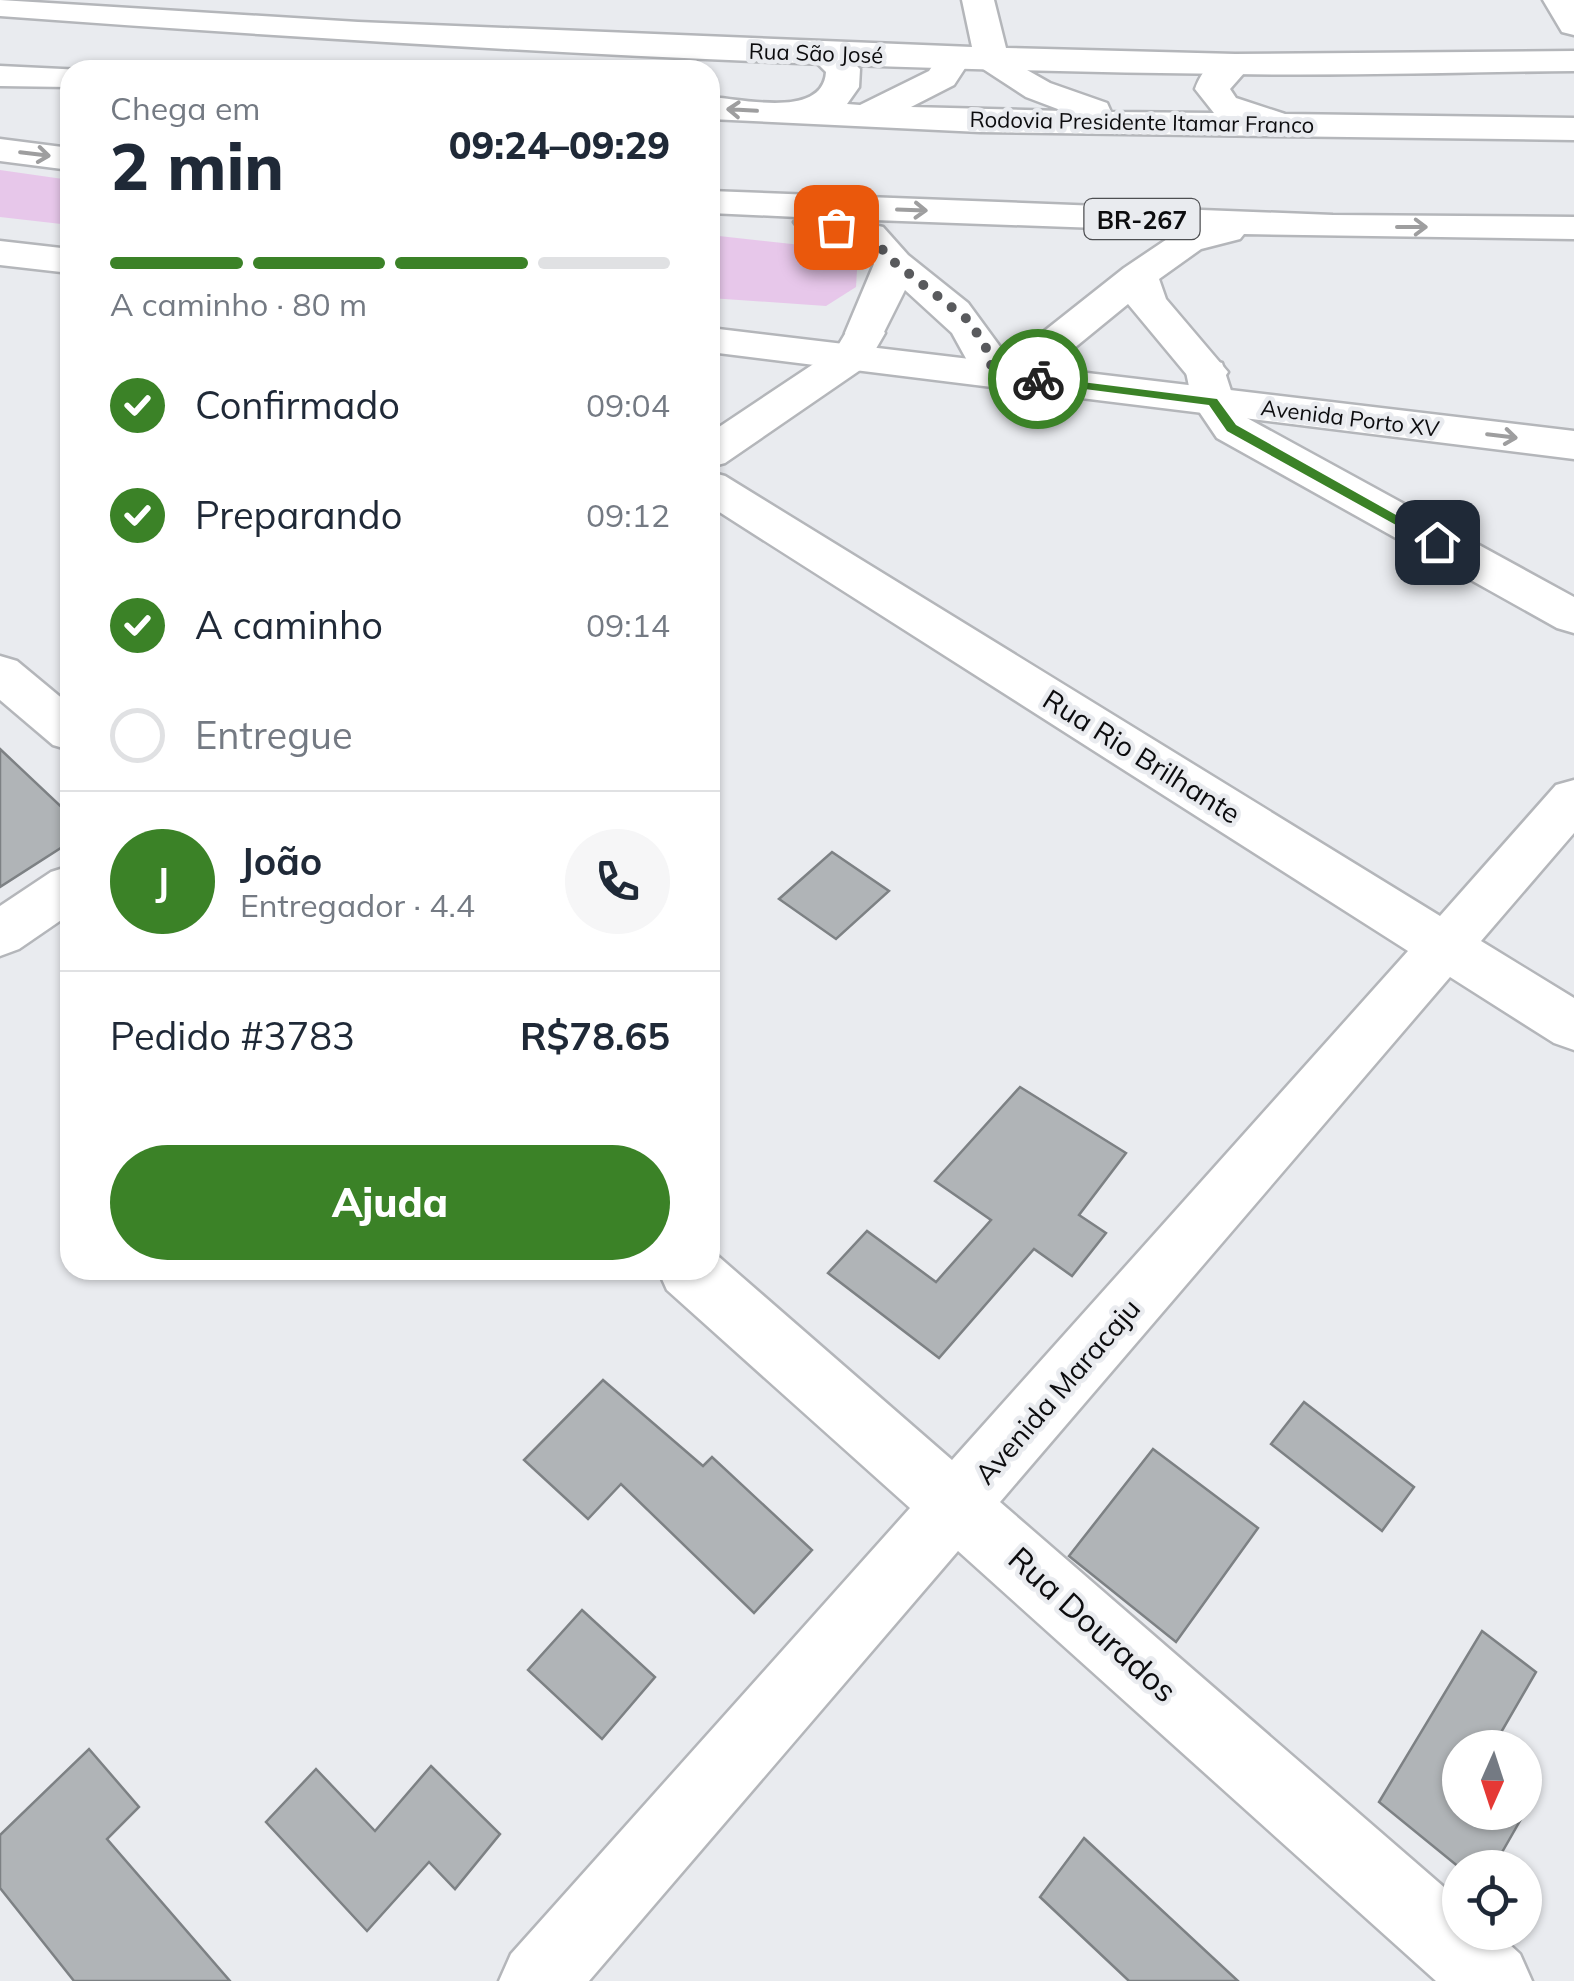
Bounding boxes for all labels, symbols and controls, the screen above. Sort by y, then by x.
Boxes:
street label: Rua São José [748,37,884,69]
text: Chega em [110,88,260,128]
one-way arrow [726,100,758,119]
street label: Rodovia Presidente Itamar Franco [969,105,1315,139]
text: 09:24–09:29 [449,121,670,169]
text: 2 min [110,125,284,206]
one-way arrow [18,145,51,164]
pin [794,185,879,270]
road number: BR-267 [1084,199,1200,239]
icon: bag [809,200,864,255]
one-way arrow [896,201,928,220]
one-way arrow [1396,218,1428,236]
text: A caminho · 80 m [110,284,367,324]
courier [988,329,1088,429]
icon: bike [1011,352,1066,407]
icon: check [110,378,165,433]
text: Confirmado [195,381,400,429]
text: 09:04 [586,385,670,425]
street label: Avenida Porto XV [1259,393,1441,443]
one-way arrow [1485,427,1517,446]
icon: check [110,488,165,543]
text: Preparando [195,491,402,539]
text: 09:12 [586,495,670,535]
pin [1395,500,1480,585]
icon: home [1410,515,1465,570]
icon: check [110,598,165,653]
text: A caminho [195,601,383,649]
text: 09:14 [586,605,670,645]
street label: Rua Rio Brilhante [1037,681,1247,831]
text: Entregue [195,711,353,759]
button: phone [565,829,670,934]
text: João [240,837,322,885]
text: J [156,857,169,905]
text: Entregador · 4.4 [240,885,475,925]
text: Pedido #3783 [110,1012,355,1060]
text: R$78.65 [520,1012,670,1060]
button: Ajuda [110,1145,670,1260]
street label: Avenida Maracaju [967,1291,1147,1491]
street label: Rua Dourados [1001,1538,1185,1710]
north arrow [1442,1730,1542,1830]
map controls [1442,1730,1542,1950]
button: locate [1442,1850,1542,1950]

